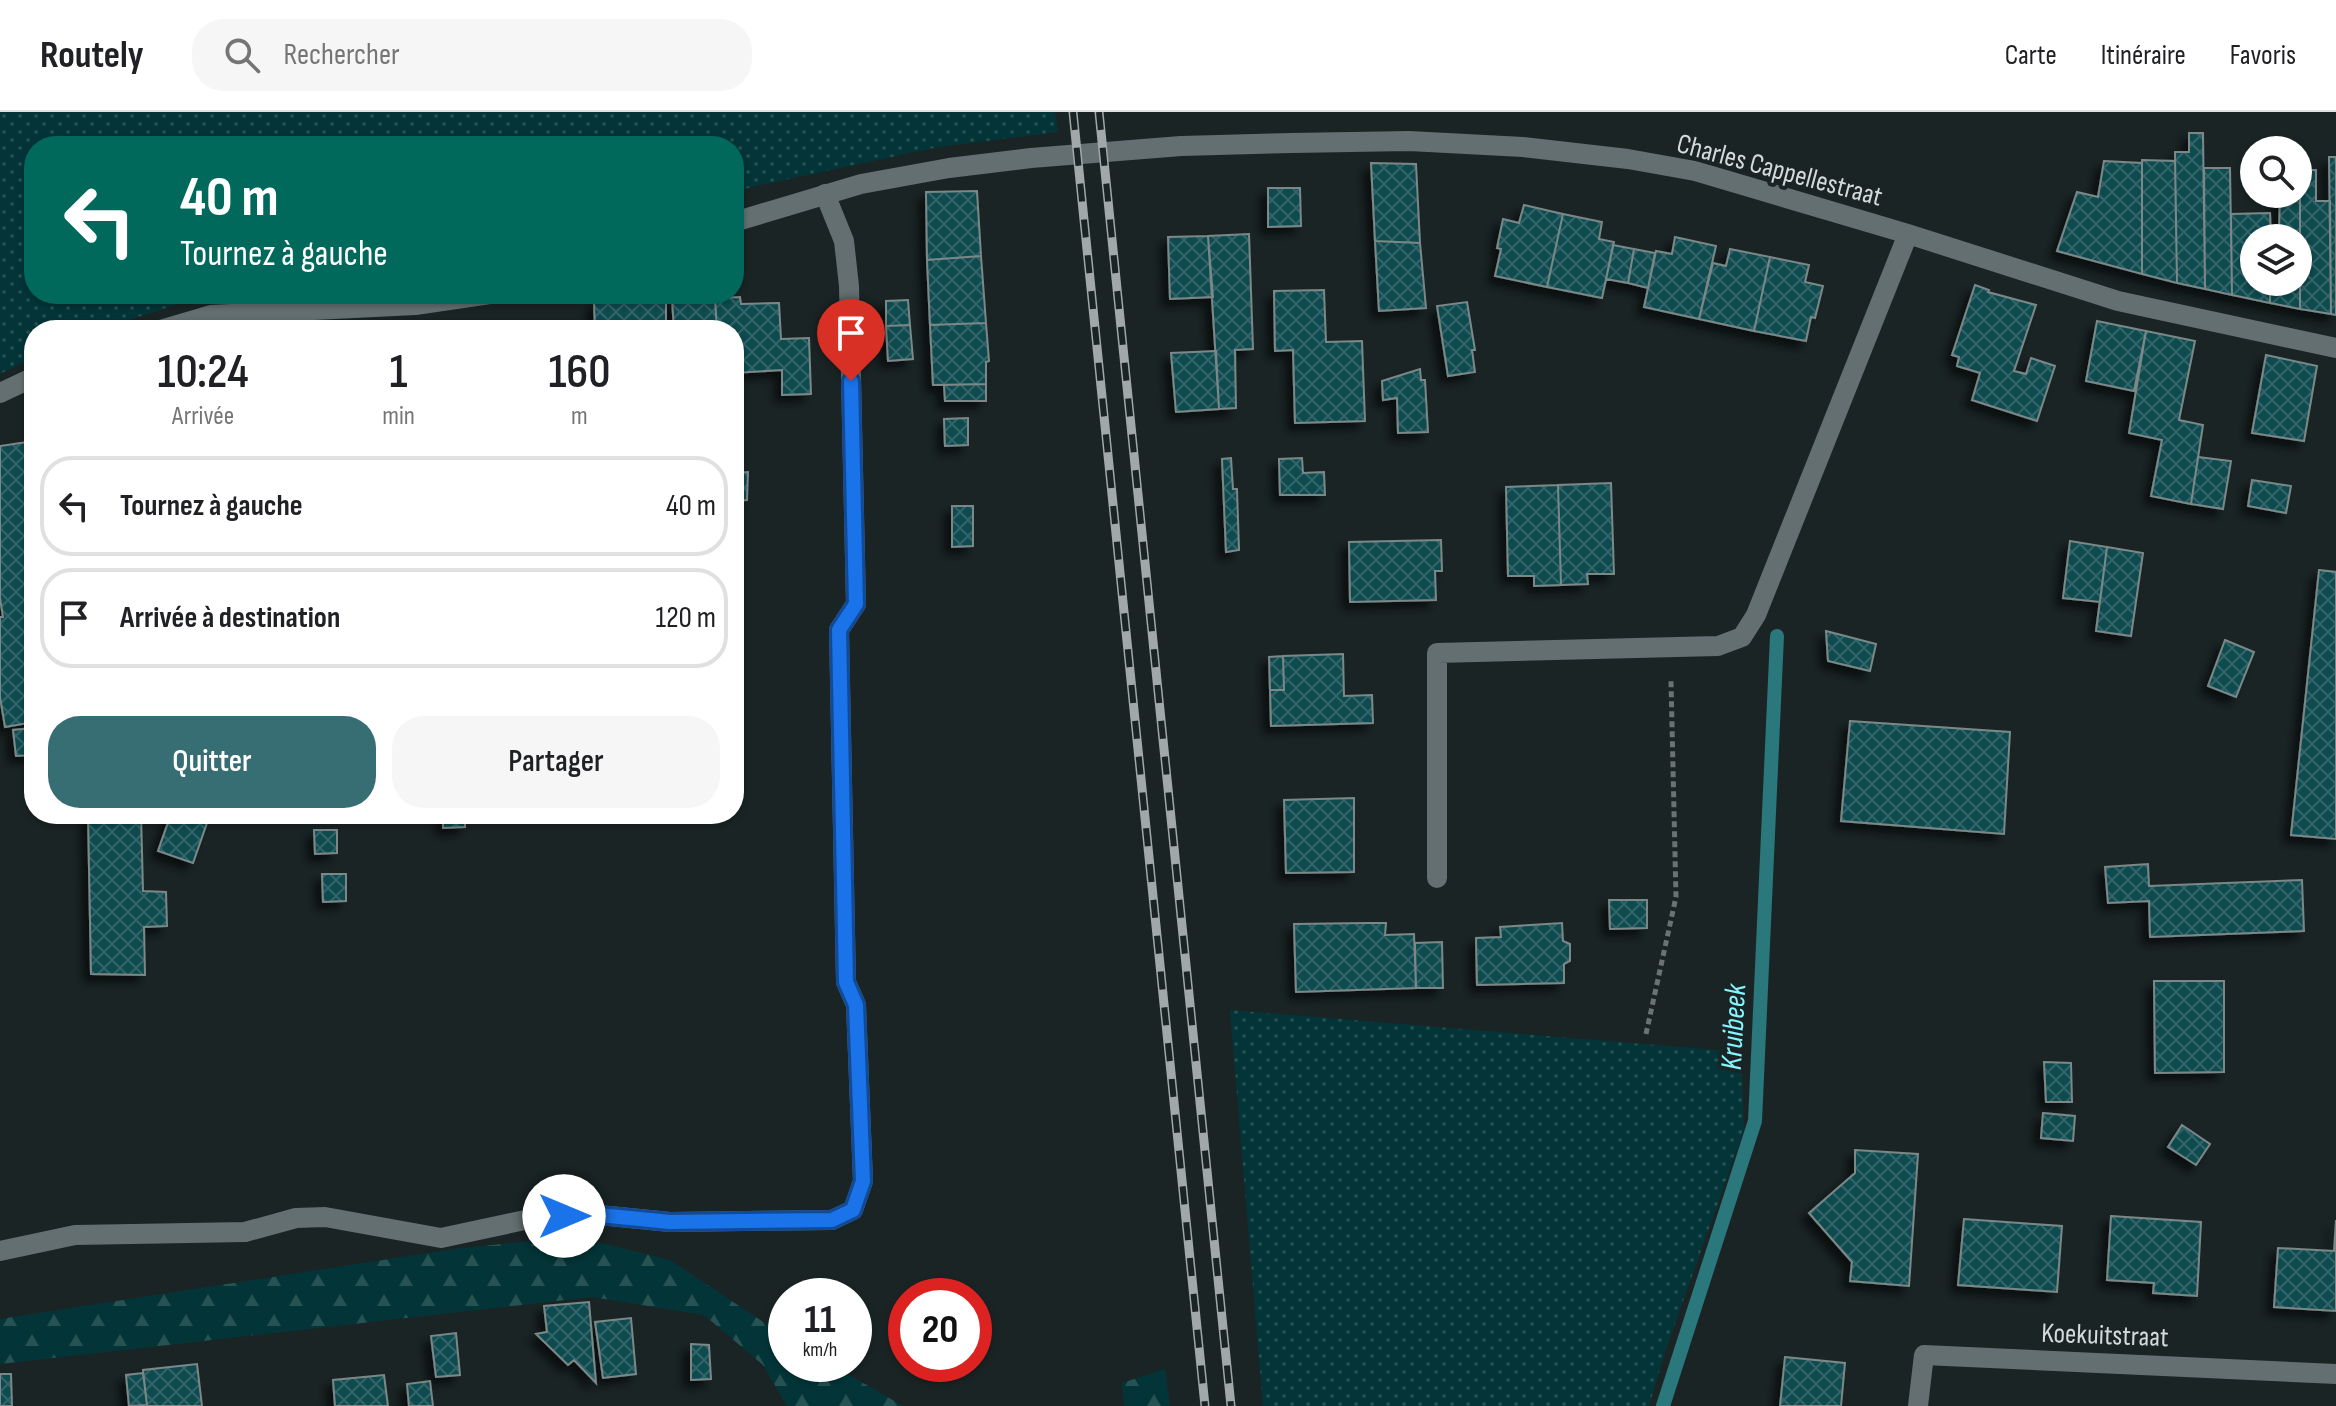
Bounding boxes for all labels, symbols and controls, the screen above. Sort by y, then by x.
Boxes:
search box [192,19,752,91]
text: Routely [40,33,144,78]
icon: search [220,33,264,77]
text: Rechercher [284,37,400,73]
text: Carte [2005,39,2057,72]
text: Itinéraire [2101,39,2186,72]
text: Favoris [2230,39,2296,72]
street label: Charles Cappellestraat [1673,127,1886,214]
map controls [2240,136,2312,296]
button: search [2240,136,2312,208]
text: 40 m [180,165,279,232]
icon: left [48,168,152,272]
button: layers [2240,224,2312,296]
text: Tournez à gauche [180,233,388,276]
pin [817,299,885,381]
icon: arrive [829,311,873,355]
text: 10:24 [157,344,249,401]
text: 1 [390,344,408,401]
text: 160 [548,344,611,401]
text: Arrivée [172,401,234,432]
text: min [382,401,415,432]
text: m [571,401,588,432]
icon: left [52,484,96,528]
text: Tournez à gauche [120,488,303,524]
text: 40 m [666,488,716,524]
icon: arrive [52,596,96,640]
text: Arrivée à destination [120,600,340,636]
text: 120 m [655,600,716,636]
button: Quitter [48,716,376,808]
button: Partager [392,716,720,808]
water label: Kruibeek [1714,982,1754,1071]
position arrow [522,1174,606,1258]
speed limit sign: 20 [888,1278,992,1382]
text: 11 [804,1296,836,1344]
street label: Koekuitstraat [2041,1317,2169,1354]
text: km/h [803,1338,837,1362]

